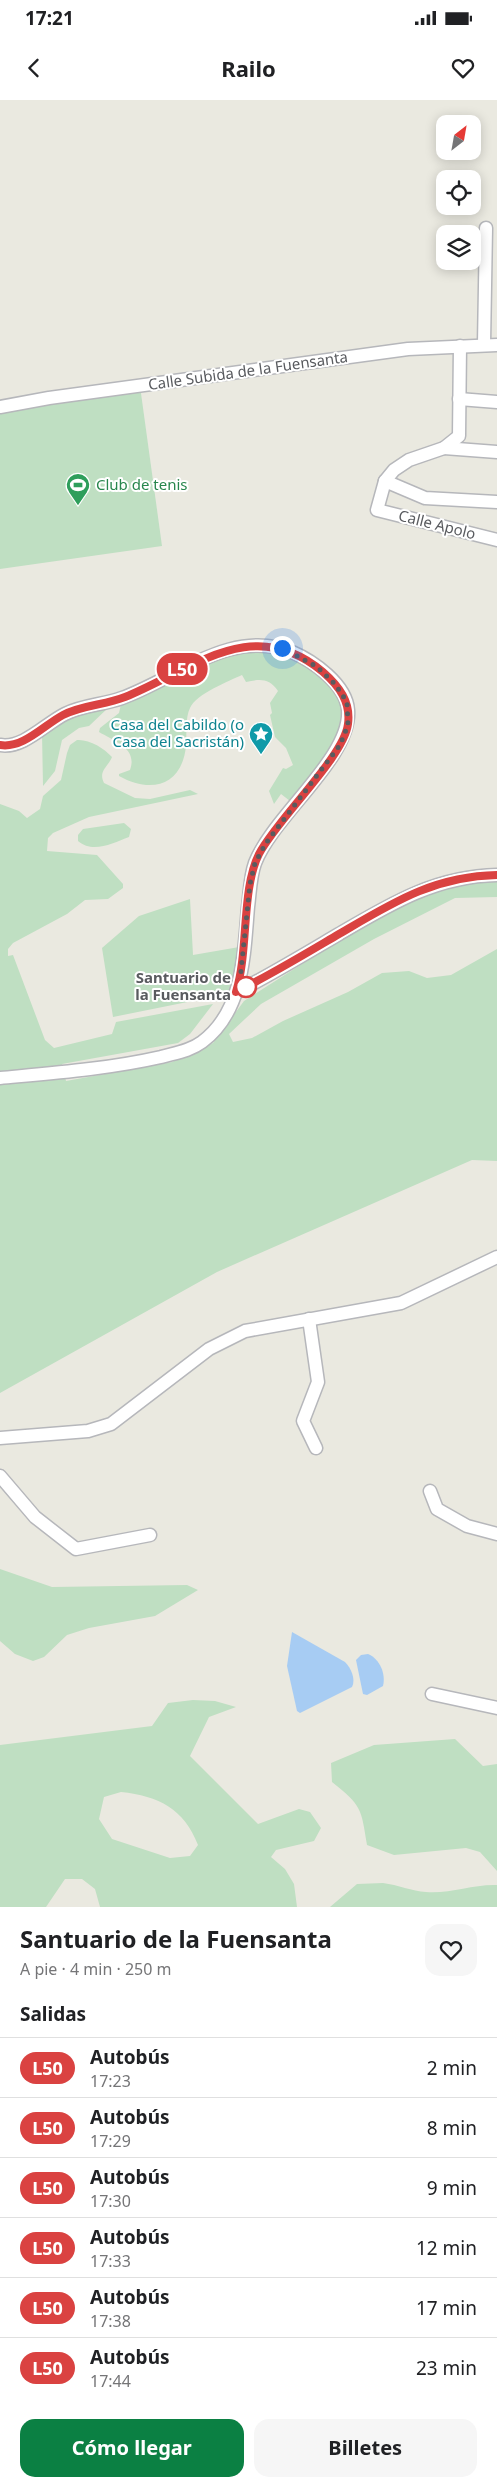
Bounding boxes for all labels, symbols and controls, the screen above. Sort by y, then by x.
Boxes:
text: 17:21 [25,5,74,31]
text: Railo [221,53,276,83]
icon: back [20,54,48,82]
icon: heart [449,54,477,82]
north arrow [436,115,481,160]
map controls [436,115,481,270]
button: locate [436,170,481,215]
button: layers [436,225,481,270]
street label: Calle Subida de la Fuensanta [147,346,349,394]
sports icon: Club de tenis [65,472,91,506]
place label: Club de tenis [96,474,188,494]
street label: Calle Apolo [397,505,478,543]
your location [270,636,295,661]
line badge: L50 [153,653,211,685]
text: L50 [167,657,197,681]
place label: Casa del Cabildo (o Casa del Sacristán) [111,714,244,751]
place icon: Casa del Cabildo (o Casa del Sacristán) [248,721,274,755]
place label: Santuario de la Fuensanta [135,967,231,1004]
marker: Santuario de la Fuensanta [235,976,257,998]
text: Santuario de la Fuensanta [20,1922,332,1955]
button: heart [425,1924,477,1976]
text: A pie · 4 min · 250 m [20,1958,171,1980]
text: Salidas [20,2001,86,2027]
text: Autobús [90,2044,170,2070]
text: 2 min [427,2055,477,2081]
text: L50 [32,2056,63,2080]
text: 17:23 [90,2070,131,2092]
text: Autobús [90,2104,170,2130]
text: 8 min [427,2115,477,2141]
text: L50 [32,2116,63,2140]
text: 17:29 [90,2130,131,2152]
text: Autobús [90,2164,170,2190]
text: 9 min [427,2175,477,2201]
text: L50 [32,2176,63,2200]
text: 17:30 [90,2190,131,2212]
text: Autobús [90,2224,170,2250]
text: 12 min [416,2235,477,2261]
text: L50 [32,2236,63,2260]
text: 17:33 [90,2250,131,2272]
text: Autobús [90,2284,170,2310]
text: 17 min [416,2295,477,2321]
text: L50 [32,2296,63,2320]
text: 17:38 [90,2310,131,2332]
text: Autobús [90,2344,170,2370]
text: 23 min [416,2355,477,2381]
text: L50 [32,2356,63,2380]
text: 17:44 [90,2370,131,2392]
button: Cómo llegar [20,2419,244,2477]
button: Billetes [254,2419,477,2477]

